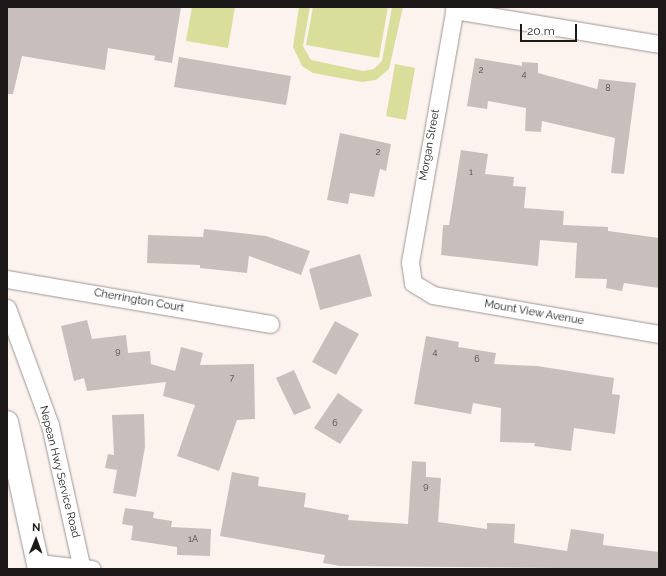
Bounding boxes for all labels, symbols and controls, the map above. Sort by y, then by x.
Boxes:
scale bar [522,16,579,42]
text: 20 m [527,24,555,38]
house number: 2 [479,65,483,75]
house number: 4 [522,69,526,79]
house number: 8 [605,83,611,93]
street label: Morgan Street [417,108,443,182]
house number: 2 [376,147,380,157]
house number: 1 [469,167,473,177]
street label: Cherrington Court [93,287,185,315]
street label: Mount View Avenue [483,298,585,328]
house number: 9 [115,346,121,356]
house number: 4 [433,347,437,357]
house number: 6 [474,354,480,364]
house number: 7 [230,373,234,383]
street label: Nepean Hwy Service Road [36,404,82,540]
house number: 6 [332,418,338,428]
house number: 9 [423,481,429,491]
north arrow [16,520,56,560]
house number: 1A [188,534,198,544]

